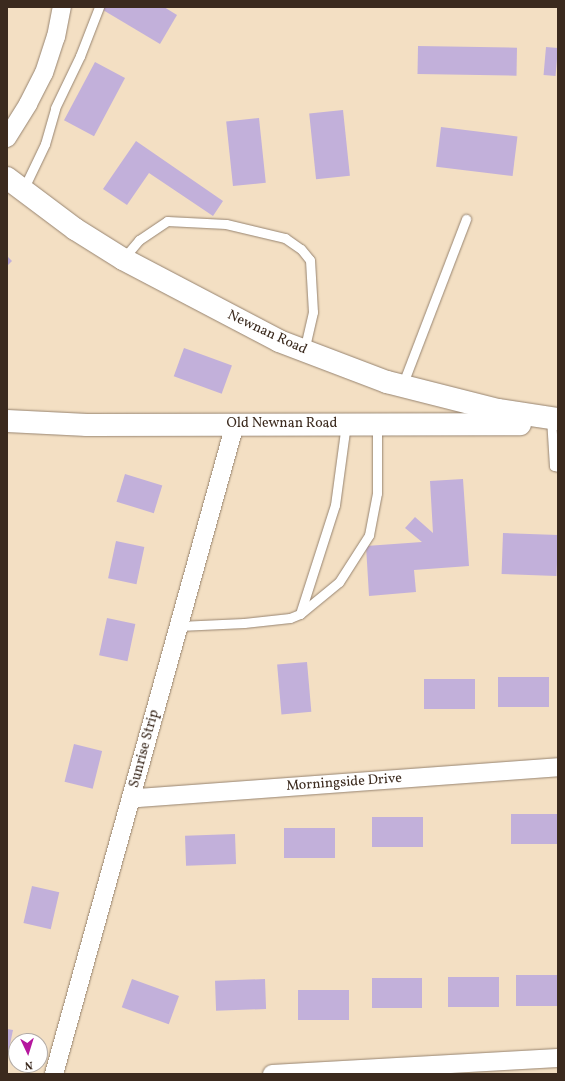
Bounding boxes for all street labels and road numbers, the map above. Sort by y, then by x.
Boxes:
street label: Newnan Road [225,307,309,359]
street label: Old Newnan Road [227,416,337,432]
street label: Sunrise Strip [127,708,163,790]
street label: Morningside Drive [286,771,402,795]

